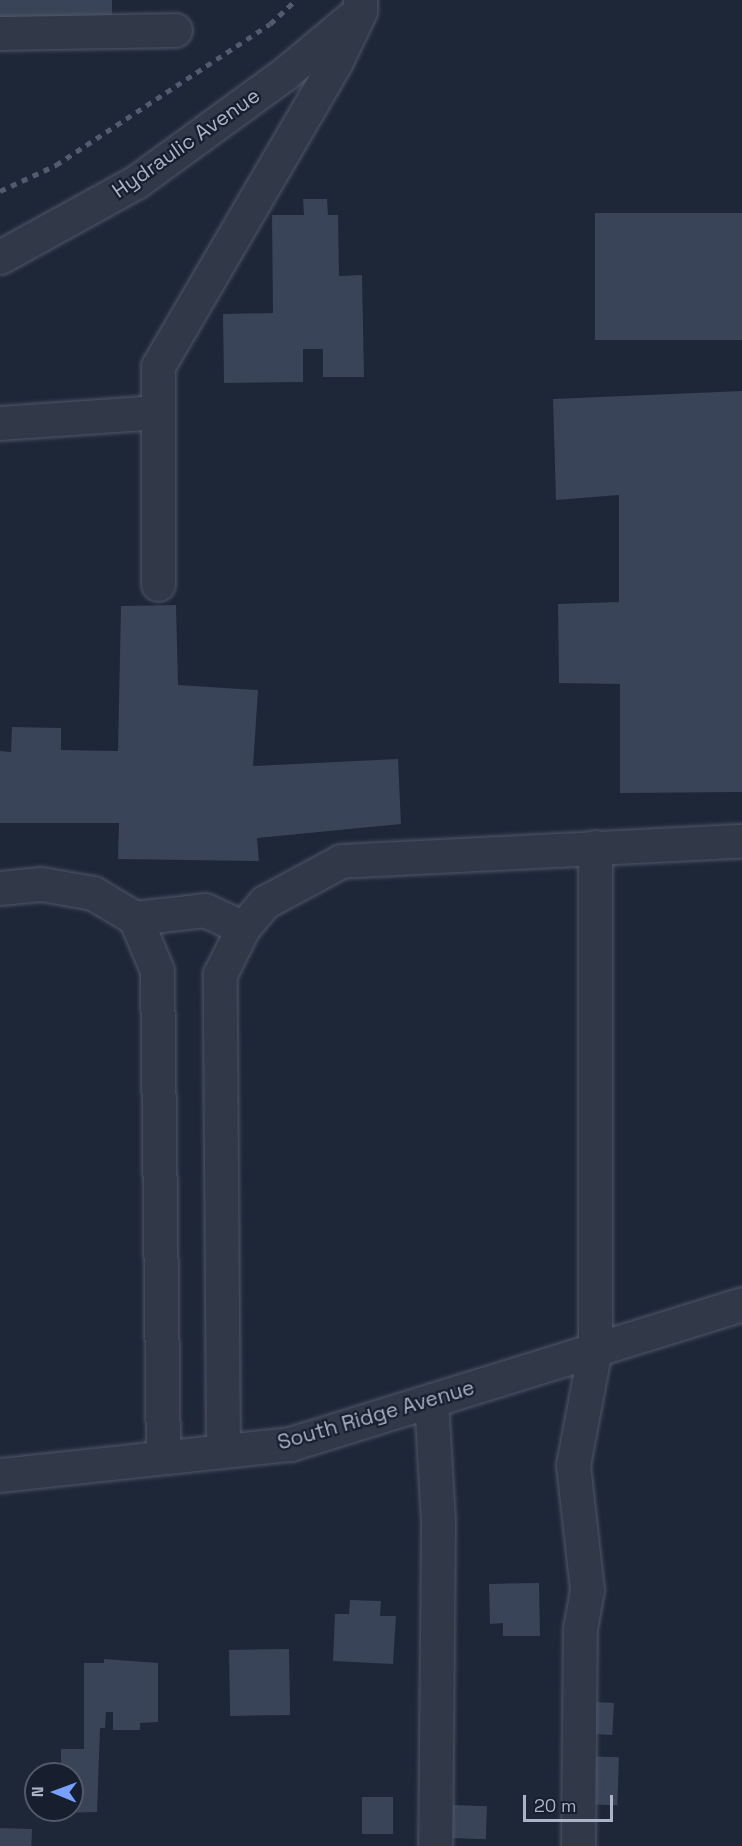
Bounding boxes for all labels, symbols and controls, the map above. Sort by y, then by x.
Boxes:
street label: Hydraulic Avenue [107,83,265,203]
street label: South Ridge Avenue [274,1375,478,1455]
north arrow [24,1762,84,1822]
scale bar [526,1783,616,1821]
text: N [27,1786,48,1797]
text: 20 m [534,1794,577,1817]

